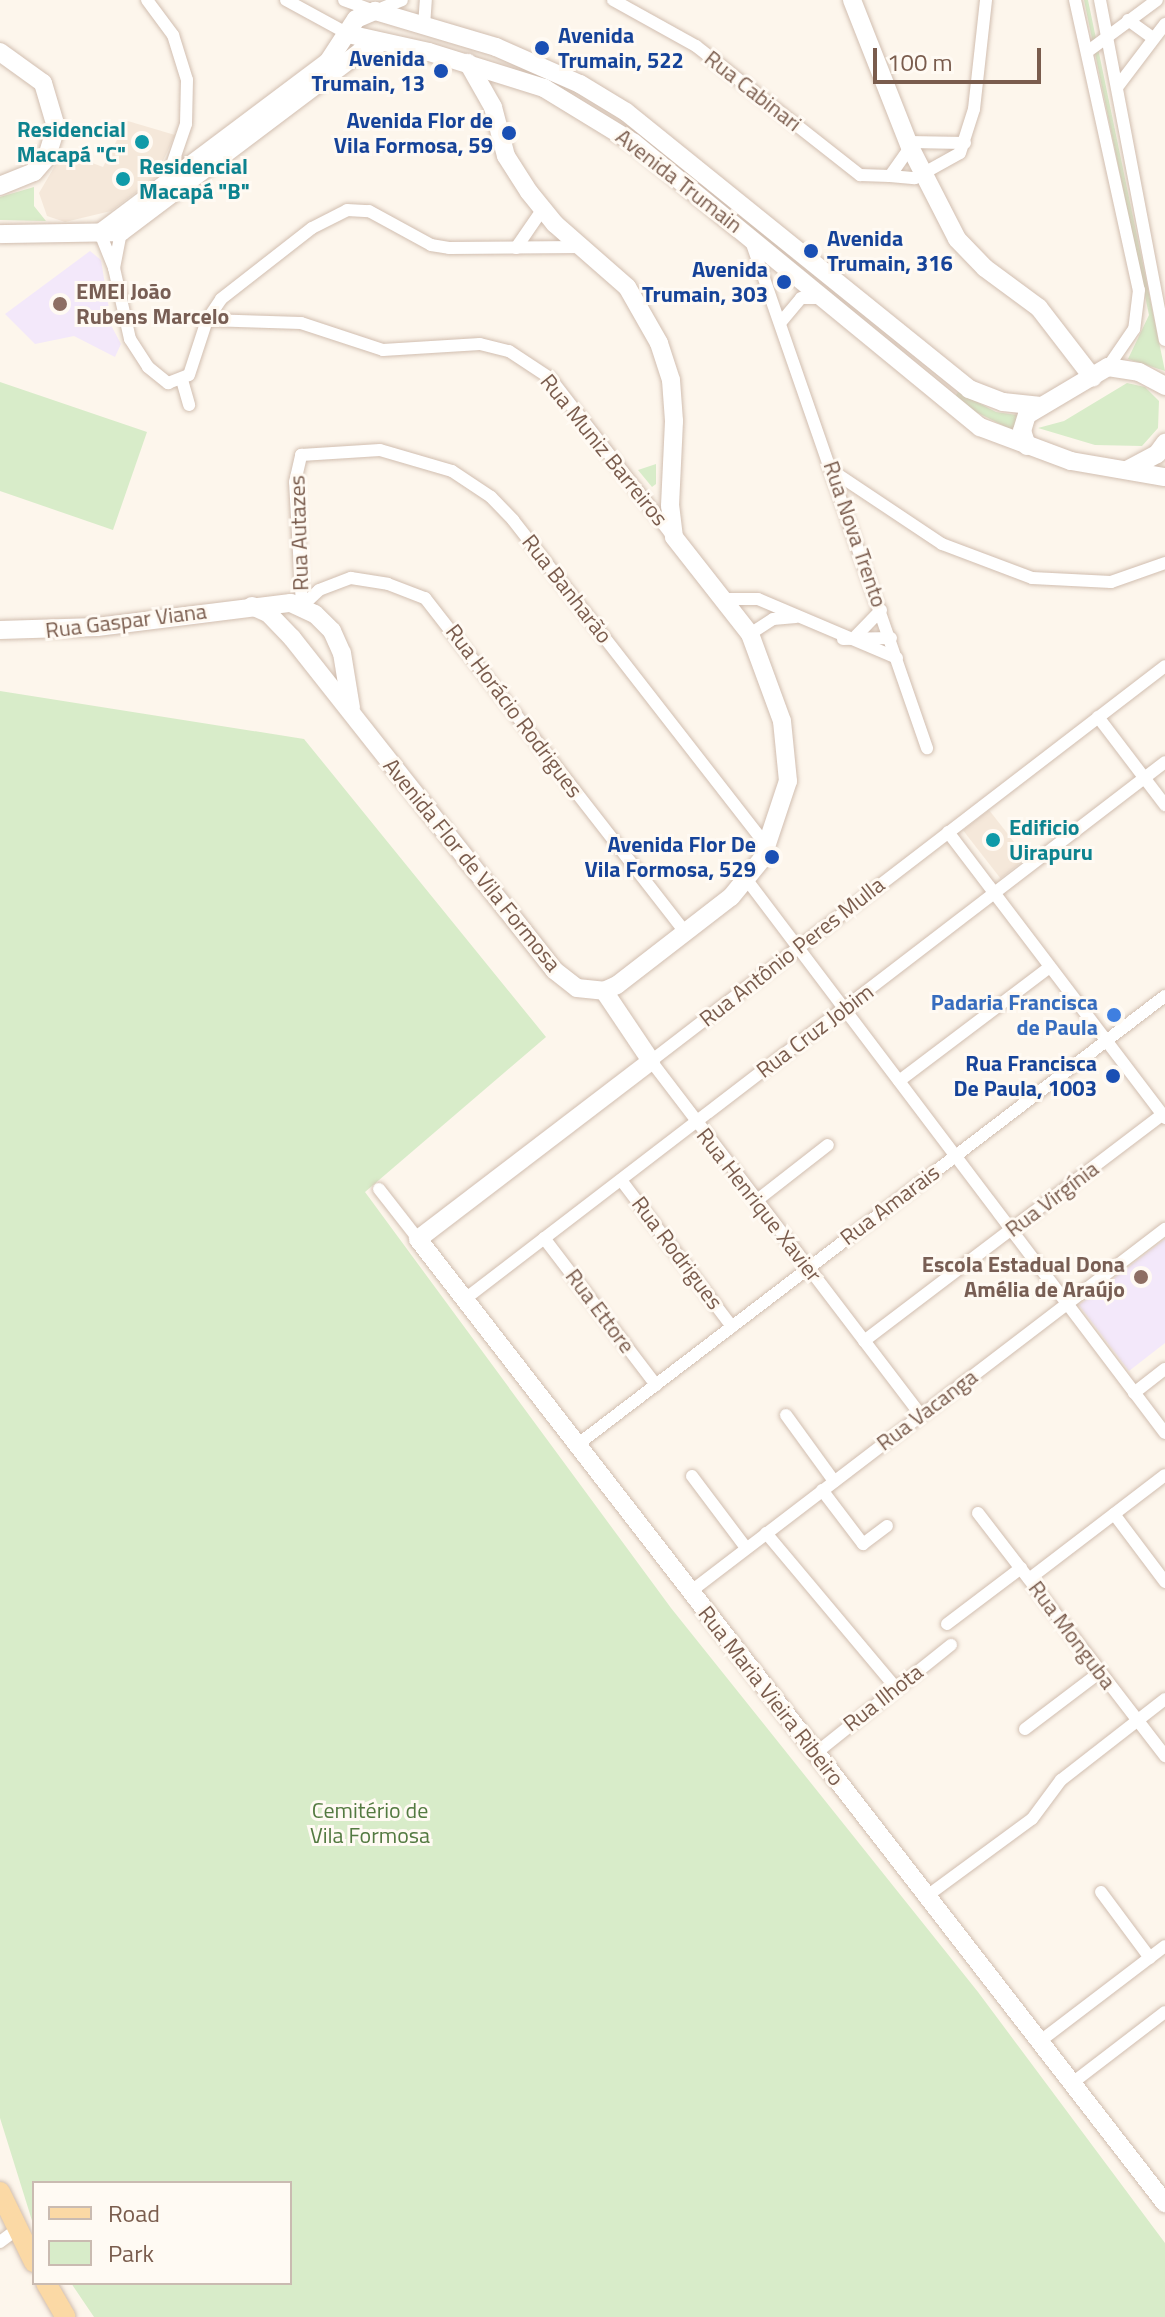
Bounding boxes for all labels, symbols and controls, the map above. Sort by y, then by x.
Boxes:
place label: Avenida Trumain, 522 [558,22,684,74]
scale bar [877,32,1045,82]
marker: Avenida Trumain, 522 [533,39,551,57]
text: 100 m [887,44,953,80]
place label: Avenida Trumain, 13 [311,45,425,96]
street label: Rua Cabinari [699,45,807,137]
marker: Avenida Trumain, 13 [432,62,450,80]
place label: Avenida Flor de Vila Formosa, 59 [334,107,493,158]
place label: Residencial Macapá "C" [17,116,126,168]
street label: Avenida Trumain [610,123,748,239]
marker: Avenida Flor de Vila Formosa, 59 [500,124,518,142]
marker: Residencial Macapá "C" [133,133,151,151]
place label: Residencial Macapá "B" [139,153,250,204]
marker: Residencial Macapá "B" [114,170,132,188]
place label: Avenida Trumain, 316 [827,225,953,276]
marker: Avenida Trumain, 316 [802,242,820,260]
place label: Avenida Trumain, 303 [642,256,768,308]
marker: Avenida Trumain, 303 [775,273,793,291]
place label: EMEI João Rubens Marcelo [76,278,229,330]
marker: EMEI João Rubens Marcelo [51,295,69,313]
street label: Rua Muniz Barreiros [535,369,673,531]
street label: Rua Nova Trento [818,457,892,611]
street label: Rua Autazes [284,475,314,591]
street label: Rua Banharão [516,529,618,649]
street label: Rua Gaspar Viana [44,598,208,644]
street label: Rua Horácio Rodrigues [440,619,588,803]
street label: Avenida Flor de Vila Formosa [378,753,566,977]
place label: Edificio Uirapuru [1009,814,1093,866]
place label: Avenida Flor De Vila Formosa, 529 [584,831,756,882]
marker: Edificio Uirapuru [984,831,1002,849]
marker: Avenida Flor De Vila Formosa, 529 [763,848,781,866]
street label: Rua Antônio Peres Mulla [694,872,890,1032]
street label: Rua Cruz Jobim [751,978,879,1084]
place label: Padaria Francisca de Paula [931,989,1098,1040]
marker: Padaria Francisca de Paula [1105,1006,1123,1024]
place label: Rua Francisca De Paula, 1003 [954,1050,1097,1102]
marker: Rua Francisca De Paula, 1003 [1104,1067,1122,1085]
street label: Rua Henrique Xavier [691,1123,827,1287]
street label: Rua Virgínia [1000,1155,1104,1243]
street label: Rua Amarais [835,1159,945,1251]
street label: Rua Rodrigues [626,1191,728,1315]
place label: Escola Estadual Dona Amélia de Araújo [922,1251,1125,1302]
street label: Rua Ettore [560,1264,640,1358]
marker: Escola Estadual Dona Amélia de Araújo [1132,1268,1150,1286]
street label: Rua Vacanga [872,1364,982,1456]
street label: Rua Monguba [1023,1576,1121,1694]
street label: Rua Maria Vieira Ribeiro [693,1601,849,1791]
street label: Rua Ilhota [838,1659,928,1737]
park label: Cemitério de Vila Formosa [310,1797,430,1848]
legend [32,2181,292,2285]
text: Road [108,2195,160,2231]
text: Park [108,2235,154,2271]

